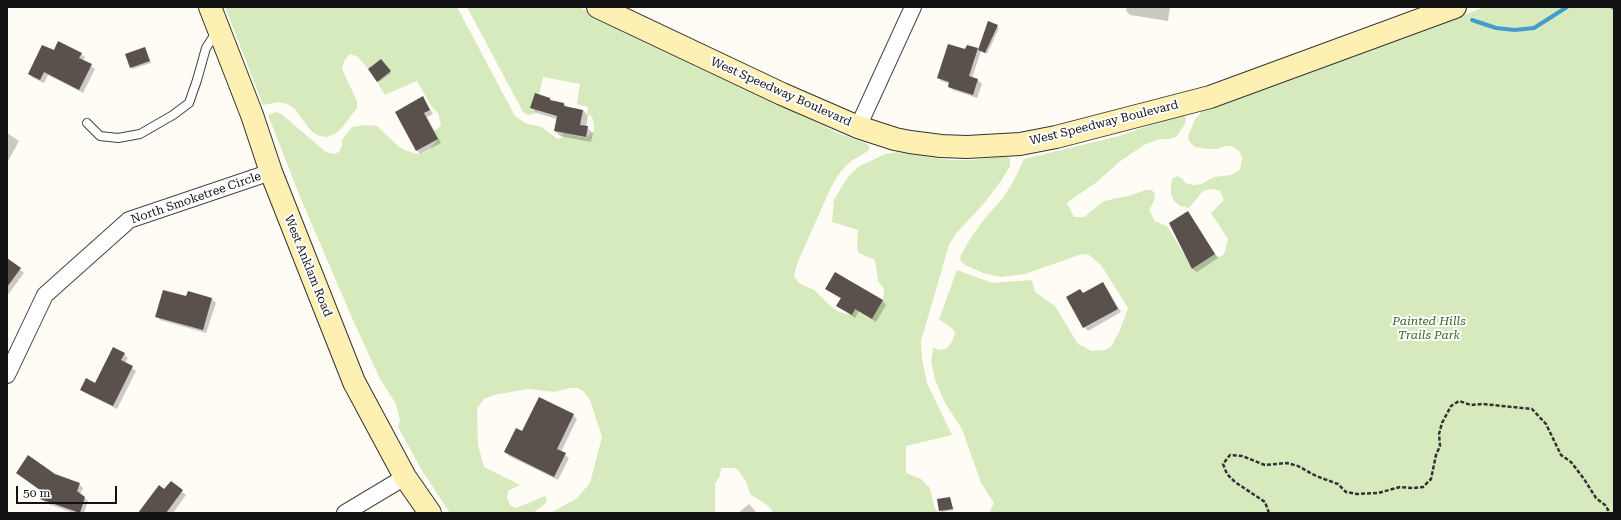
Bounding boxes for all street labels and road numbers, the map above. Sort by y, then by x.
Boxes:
street label: West Speedway Boulevard [708,54,854,130]
street label: West Speedway Boulevard [1028,98,1180,148]
street label: North Smoketree Circle [129,169,263,227]
street label: West Anklam Road [281,213,335,319]

